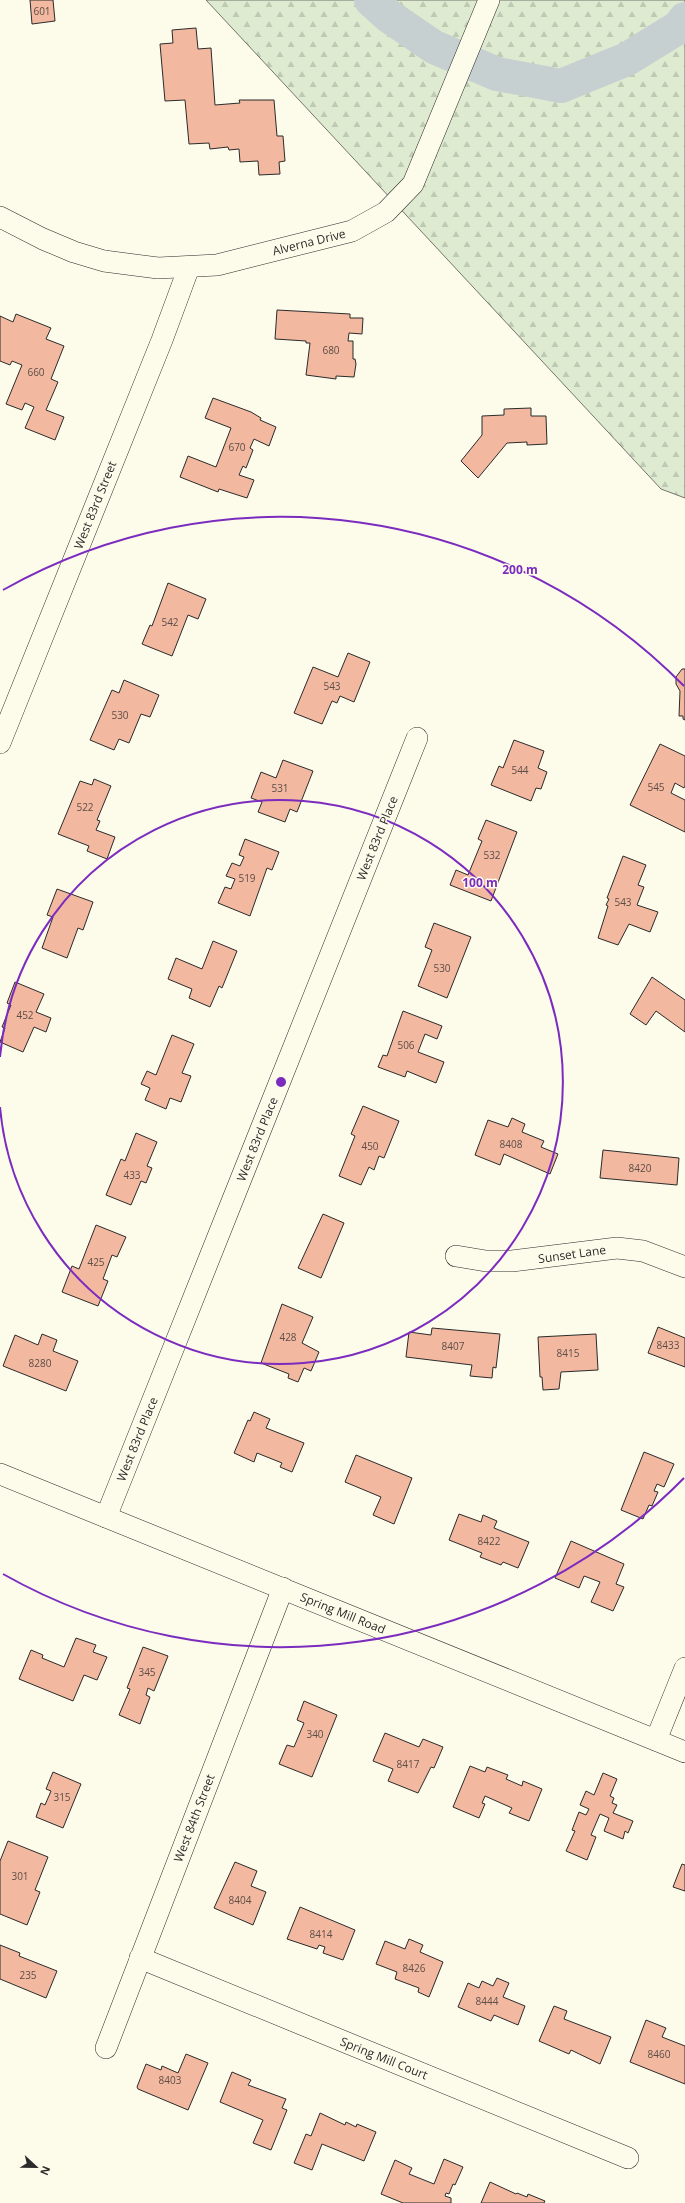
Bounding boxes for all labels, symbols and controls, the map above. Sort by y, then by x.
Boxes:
house number: 601 [33,4,51,18]
street label: Alverna Drive [271,225,348,259]
house number: 680 [322,343,340,357]
house number: 660 [27,365,45,379]
house number: 670 [228,440,246,454]
street label: West 83rd Street [70,458,120,552]
text: 200 m [502,561,538,578]
house number: 542 [161,615,179,629]
house number: 543 [323,679,341,693]
house number: 530 [111,708,129,722]
house number: 544 [511,763,529,777]
house number: 545 [647,780,665,794]
house number: 531 [271,781,289,795]
street label: West 83rd Place [352,793,402,883]
house number: 522 [76,800,94,814]
house number: 532 [483,848,501,862]
house number: 519 [238,871,256,885]
text: 100 m [462,874,498,891]
house number: 543 [614,895,632,909]
house number: 530 [433,961,451,975]
house number: 452 [16,1008,34,1022]
house number: 506 [397,1038,415,1052]
centre of rings [274,1075,288,1089]
street label: West 83rd Place [232,1094,282,1184]
house number: 8408 [500,1137,523,1151]
house number: 450 [361,1139,379,1153]
house number: 8420 [629,1161,652,1175]
house number: 433 [123,1168,141,1182]
street label: Sunset Lane [537,1241,607,1267]
house number: 425 [87,1255,105,1269]
house number: 428 [279,1330,297,1344]
house number: 8433 [657,1338,680,1352]
house number: 8407 [442,1339,465,1353]
house number: 8415 [557,1346,580,1360]
house number: 8280 [29,1356,52,1370]
street label: West 83rd Place [112,1394,162,1484]
house number: 8422 [478,1534,501,1548]
street label: Spring Mill Road [298,1588,388,1638]
house number: 345 [138,1665,156,1679]
house number: 340 [306,1727,324,1741]
house number: 8417 [397,1757,420,1771]
street label: West 84th Street [169,1772,219,1864]
house number: 315 [53,1790,71,1804]
house number: 301 [11,1869,29,1883]
house number: 8404 [229,1893,252,1907]
house number: 8414 [310,1927,333,1941]
house number: 8426 [403,1961,426,1975]
house number: 235 [19,1968,37,1982]
house number: 8444 [476,1994,499,2008]
street label: Spring Mill Court [338,2033,430,2083]
house number: 8460 [648,2047,671,2061]
house number: 8403 [159,2073,182,2087]
north arrow [16,2147,56,2187]
text: N [37,2164,54,2178]

